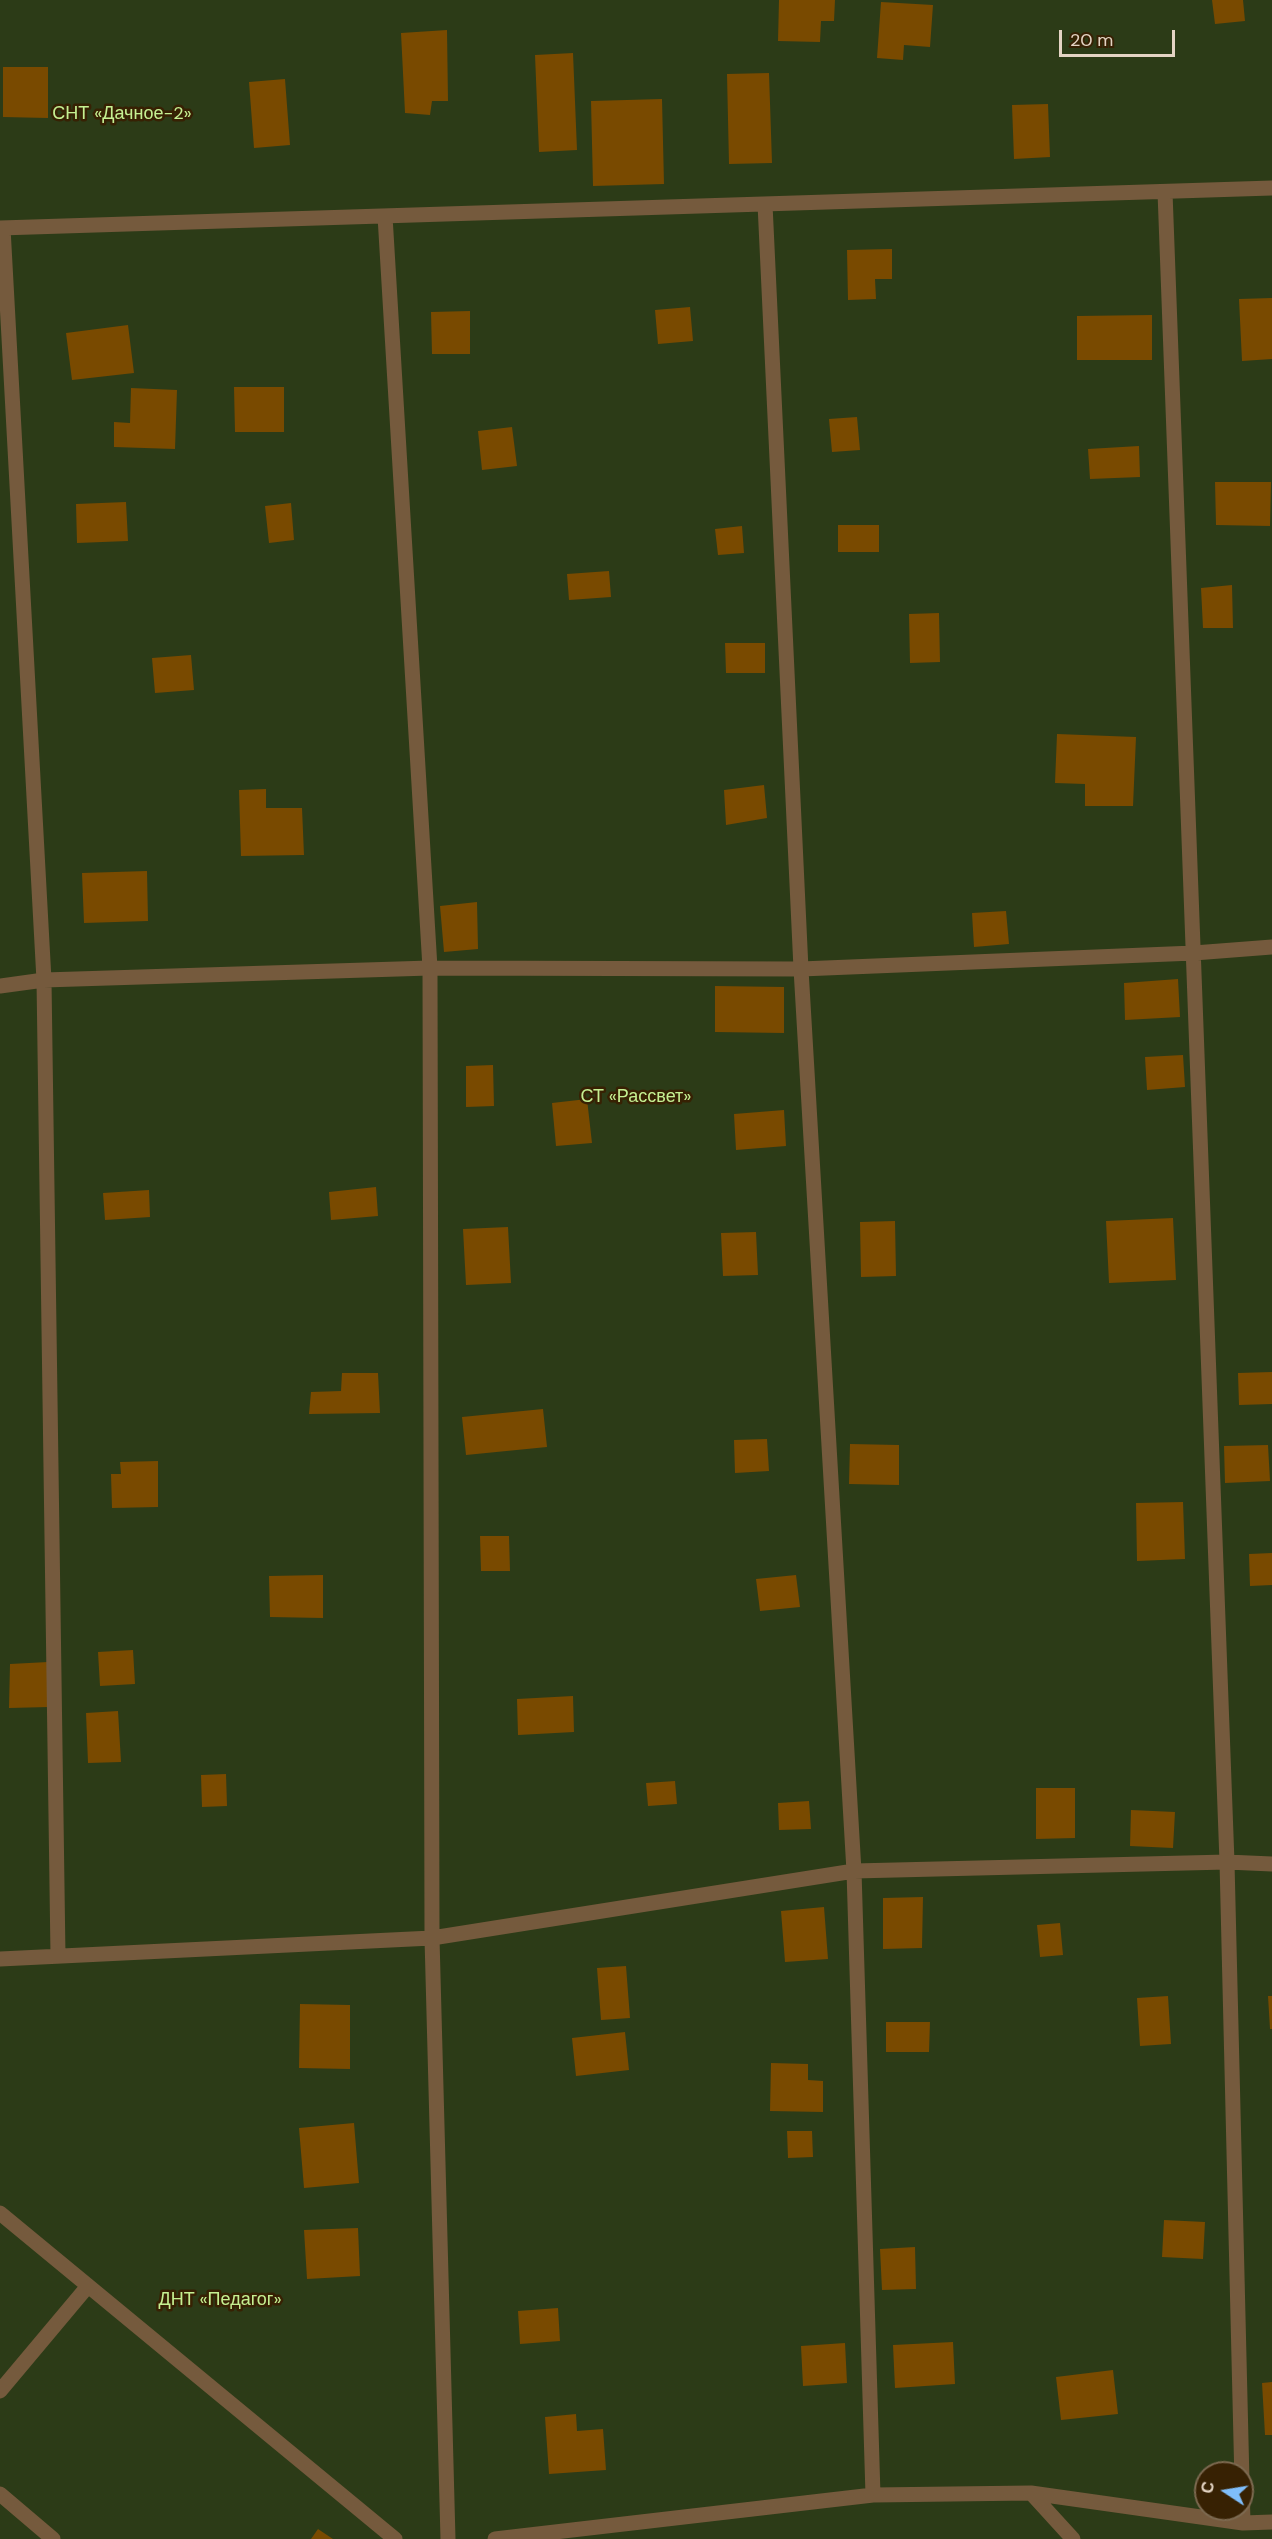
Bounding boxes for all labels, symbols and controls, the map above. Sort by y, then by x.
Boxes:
scale bar [1062,18,1178,56]
text: 20 m [1070,28,1113,52]
park label: СНТ «Дачное-2» [52,103,192,125]
park label: СТ «Рассвет» [581,1086,691,1108]
park label: ДНТ «Педагог» [158,2289,282,2311]
north arrow [1194,2461,1254,2521]
text: С [1196,2480,1219,2495]

